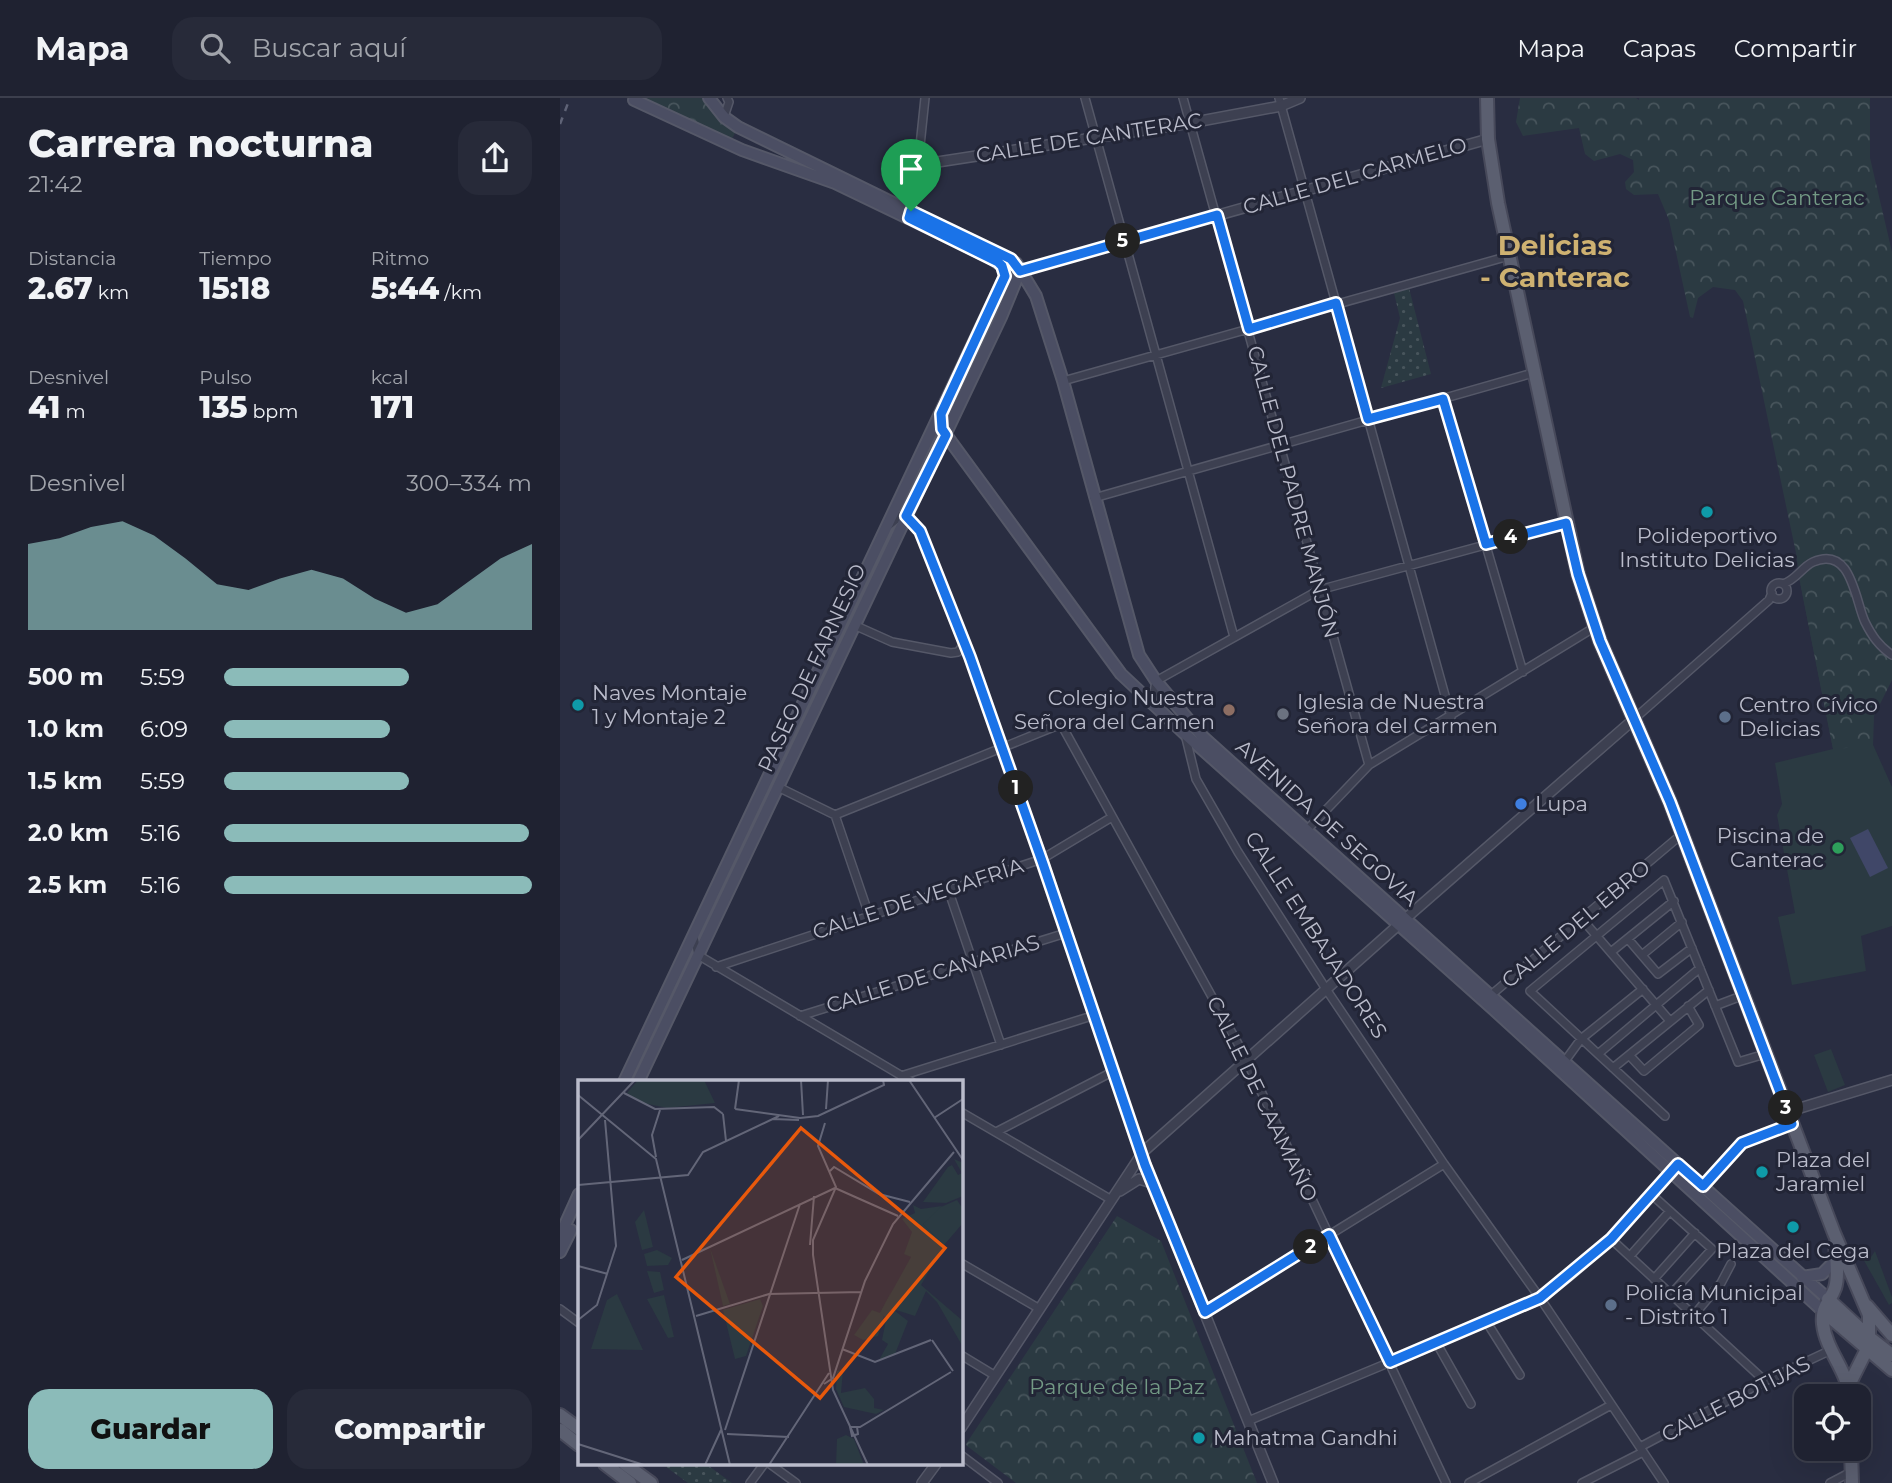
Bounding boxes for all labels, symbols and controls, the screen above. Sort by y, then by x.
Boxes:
search box [172,17,662,80]
text: Mapa [35,28,130,68]
icon: search [196,29,234,67]
text: Buscar aquí [252,32,406,64]
text: Mapa [1517,34,1585,63]
text: Capas [1623,34,1696,63]
text: Compartir [1734,34,1857,63]
street label: CALLE DE CANTERAC [974,107,1204,168]
text: Carrera nocturna [28,120,373,167]
button: share [458,121,532,195]
street label: CALLE DEL CARMELO [1240,132,1470,219]
pin [881,139,941,211]
icon: arrive [892,150,930,188]
text: 21:42 [28,170,82,198]
park label: Parque Canterac [1689,185,1865,210]
pin: 5 [1106,223,1140,258]
district label: Delicias - Canterac [1480,228,1630,294]
text: 5 [1117,229,1128,252]
text: Distancia [28,247,116,270]
text: Tiempo [199,247,272,270]
text: Ritmo [371,247,429,270]
text: 2.67 [28,270,93,307]
text: 15:18 [199,270,270,307]
text: 5:44 [371,270,439,307]
text: km [93,281,129,304]
text: /km [439,281,482,304]
street label: CALLE DEL PADRE MANJÓN [1242,343,1345,641]
text: Desnivel [28,366,109,389]
text: Pulso [199,366,252,389]
text: kcal [371,366,409,389]
text: 41 [28,389,60,426]
text: 135 [199,389,247,426]
text: 171 [371,389,414,426]
text: m [60,400,86,423]
text: bpm [247,400,298,423]
text: Desnivel [28,469,126,497]
text: 300–334 m [406,469,532,497]
marker: Polideportivo Instituto Delicias [1699,504,1715,520]
pin: 4 [1494,520,1528,555]
place label: Polideportivo Instituto Delicias [1619,523,1795,572]
text: 4 [1504,525,1517,548]
street label: PASEO DE FARNESIO [752,560,871,776]
text: 500 m [28,663,104,691]
text: 5:59 [140,663,185,691]
place label: Naves Montaje 1 y Montaje 2 [592,680,747,729]
place label: Colegio Nuestra Señora del Carmen [1014,685,1215,734]
place label: Iglesia de Nuestra Señora del Carmen [1297,689,1498,738]
place label: Centro Cívico Delicias [1739,692,1878,741]
marker: Naves Montaje 1 y Montaje 2 [570,697,586,713]
marker: Colegio Nuestra Señora del Carmen [1221,702,1237,718]
marker: Iglesia de Nuestra Señora del Carmen [1275,706,1291,722]
marker: Centro Cívico Delicias [1717,709,1733,725]
text: 1.0 km [28,715,104,743]
text: 6:09 [140,715,188,743]
street label: AVENIDA DE SEGOVIA [1231,734,1424,912]
text: 1.5 km [28,767,102,795]
text: 5:59 [140,767,185,795]
pin: 1 [998,770,1034,806]
text: 1 [1012,776,1019,799]
place label: Lupa [1535,791,1588,816]
marker: Lupa [1513,796,1529,812]
text: 2.0 km [28,819,109,847]
text: 5:16 [140,819,180,847]
place label: Piscina de Canterac [1717,823,1824,872]
street label: CALLE EMBAJADORES [1240,827,1393,1043]
marker: Piscina de Canterac [1830,840,1846,856]
street label: CALLE DE VEGAFRÍA [809,852,1027,944]
street label: CALLE DEL EBRO [1496,854,1655,993]
text: 2.5 km [28,871,107,899]
text: 5:16 [140,871,180,899]
street label: CALLE DE CANARIAS [823,929,1043,1018]
street label: CALLE DE CAAMAÑO [1202,992,1323,1206]
inset map [578,1080,962,1466]
pin: 3 [1768,1090,1804,1126]
text: 3 [1780,1096,1791,1119]
place label: Plaza del Jaramiel [1775,1147,1870,1196]
marker: Plaza del Jaramiel [1754,1164,1770,1180]
marker: Plaza del Cega [1785,1219,1801,1235]
pin: 2 [1294,1230,1328,1264]
text: 2 [1305,1235,1316,1258]
place label: Plaza del Cega [1716,1238,1870,1263]
place label: Policía Municipal - Distrito 1 [1625,1280,1803,1329]
marker: Policía Municipal - Distrito 1 [1603,1297,1619,1313]
street label: CALLE BOTIJAS [1657,1350,1814,1447]
park label: Parque de la Paz [1029,1374,1205,1399]
map controls [1794,1384,1871,1461]
button: locate [1794,1384,1871,1461]
button: Guardar [28,1389,273,1469]
button: Compartir [287,1389,532,1469]
place label: Mahatma Gandhi [1213,1425,1398,1450]
marker: Mahatma Gandhi [1191,1430,1207,1446]

